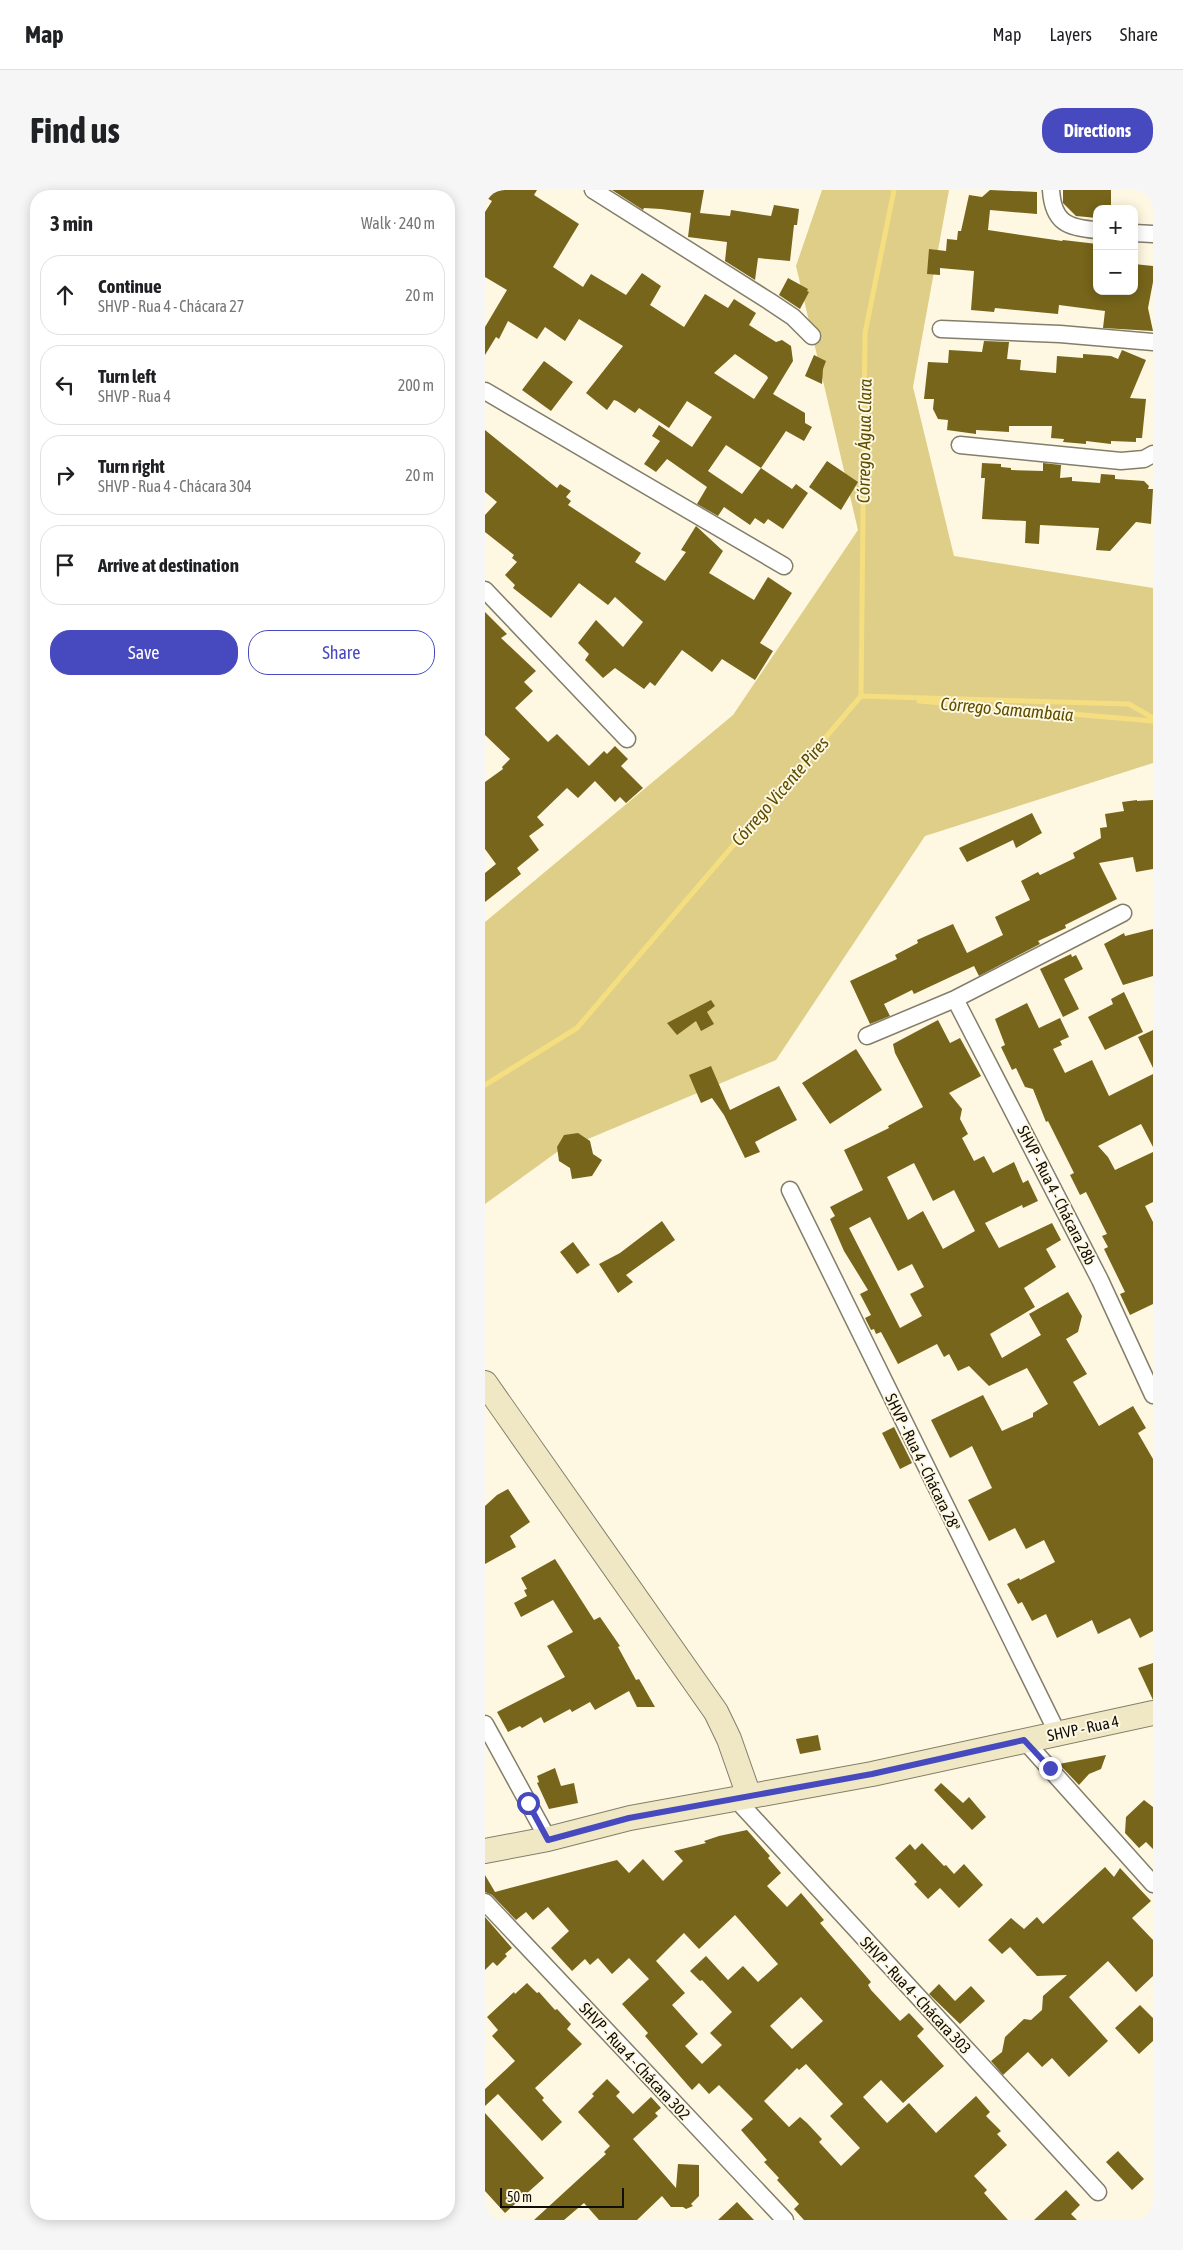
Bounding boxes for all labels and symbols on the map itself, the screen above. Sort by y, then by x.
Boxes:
water label: Córrego Água Clara [852,378,876,503]
water label: Córrego Samambaia [940,693,1075,725]
water label: Córrego Vicente Pires [727,732,833,850]
street label: SHVP - Rua 4 - Chácara 28b [1014,1122,1100,1268]
street label: SHVP - Rua 4 - Chácara 28ª [882,1391,964,1533]
street label: SHVP - Rua 4 [1045,1712,1121,1744]
route end [1039,1757,1062,1780]
route start [517,1792,540,1815]
street label: SHVP - Rua 4 - Chácara 303 [857,1933,975,2057]
street label: SHVP - Rua 4 - Chácara 302 [576,1999,694,2123]
scale bar [500,2185,624,2208]

